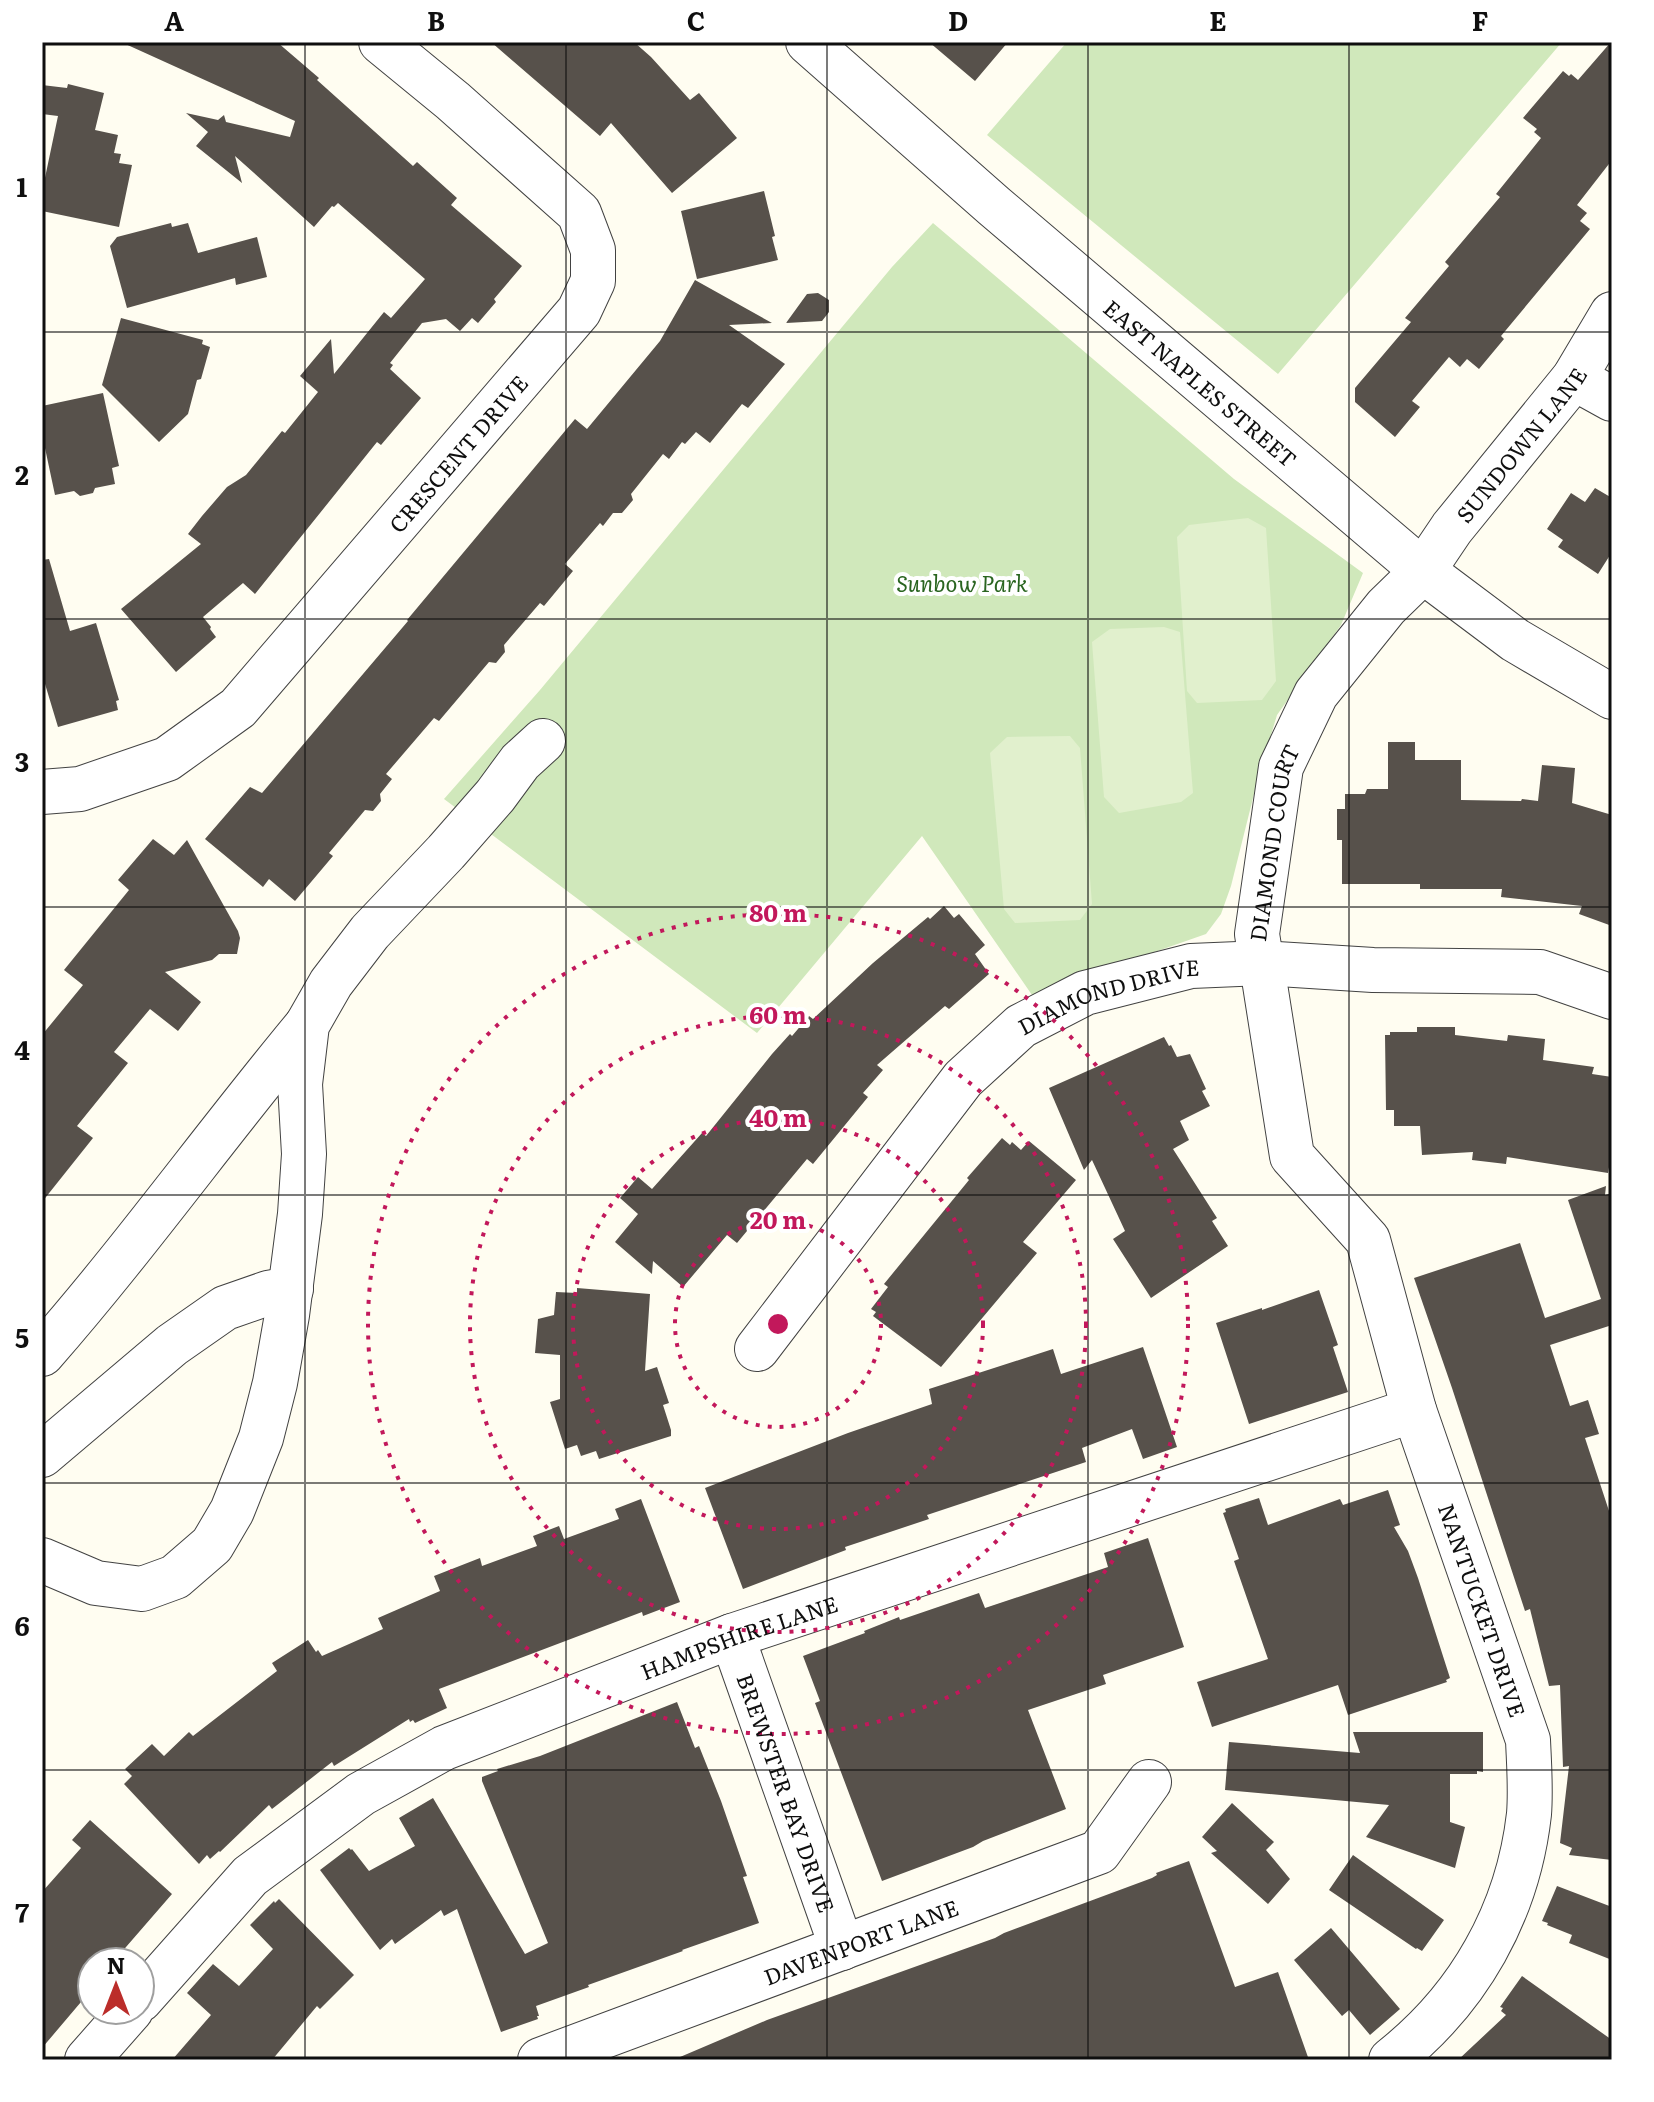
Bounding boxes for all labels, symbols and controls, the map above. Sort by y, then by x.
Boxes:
text: A [164,0,184,39]
text: B [427,0,445,39]
text: C [687,0,705,39]
text: D [948,0,968,39]
text: E [1209,0,1227,39]
text: F [1472,0,1488,39]
text: 1 [17,166,28,205]
street label: EAST NAPLES STREET [1097,291,1305,474]
street label: SUNDOWN LANE [1447,360,1594,529]
street label: CRESCENT DRIVE [380,367,535,539]
text: 2 [15,454,29,493]
park label: Sunbow Park [896,566,1028,599]
street label: DIAMOND COURT [1240,738,1306,943]
text: 3 [15,741,29,780]
text: 80 m [749,894,807,929]
street label: DIAMOND DRIVE [1011,949,1200,1042]
text: 60 m [749,996,807,1031]
text: 4 [14,1029,30,1068]
text: 40 m [749,1099,807,1134]
text: 20 m [750,1201,806,1236]
centre of rings [764,1310,792,1338]
text: 5 [15,1317,29,1356]
street label: NANTUCKET DRIVE [1431,1499,1535,1721]
street label: HAMPSHIRE LANE [635,1586,842,1687]
text: 6 [14,1605,30,1644]
street label: BREWSTER BAY DRIVE [730,1668,845,1917]
street label: DAVENPORT LANE [758,1889,963,1992]
text: 7 [15,1892,29,1931]
north arrow [76,1946,156,2026]
text: N [107,1948,125,1981]

